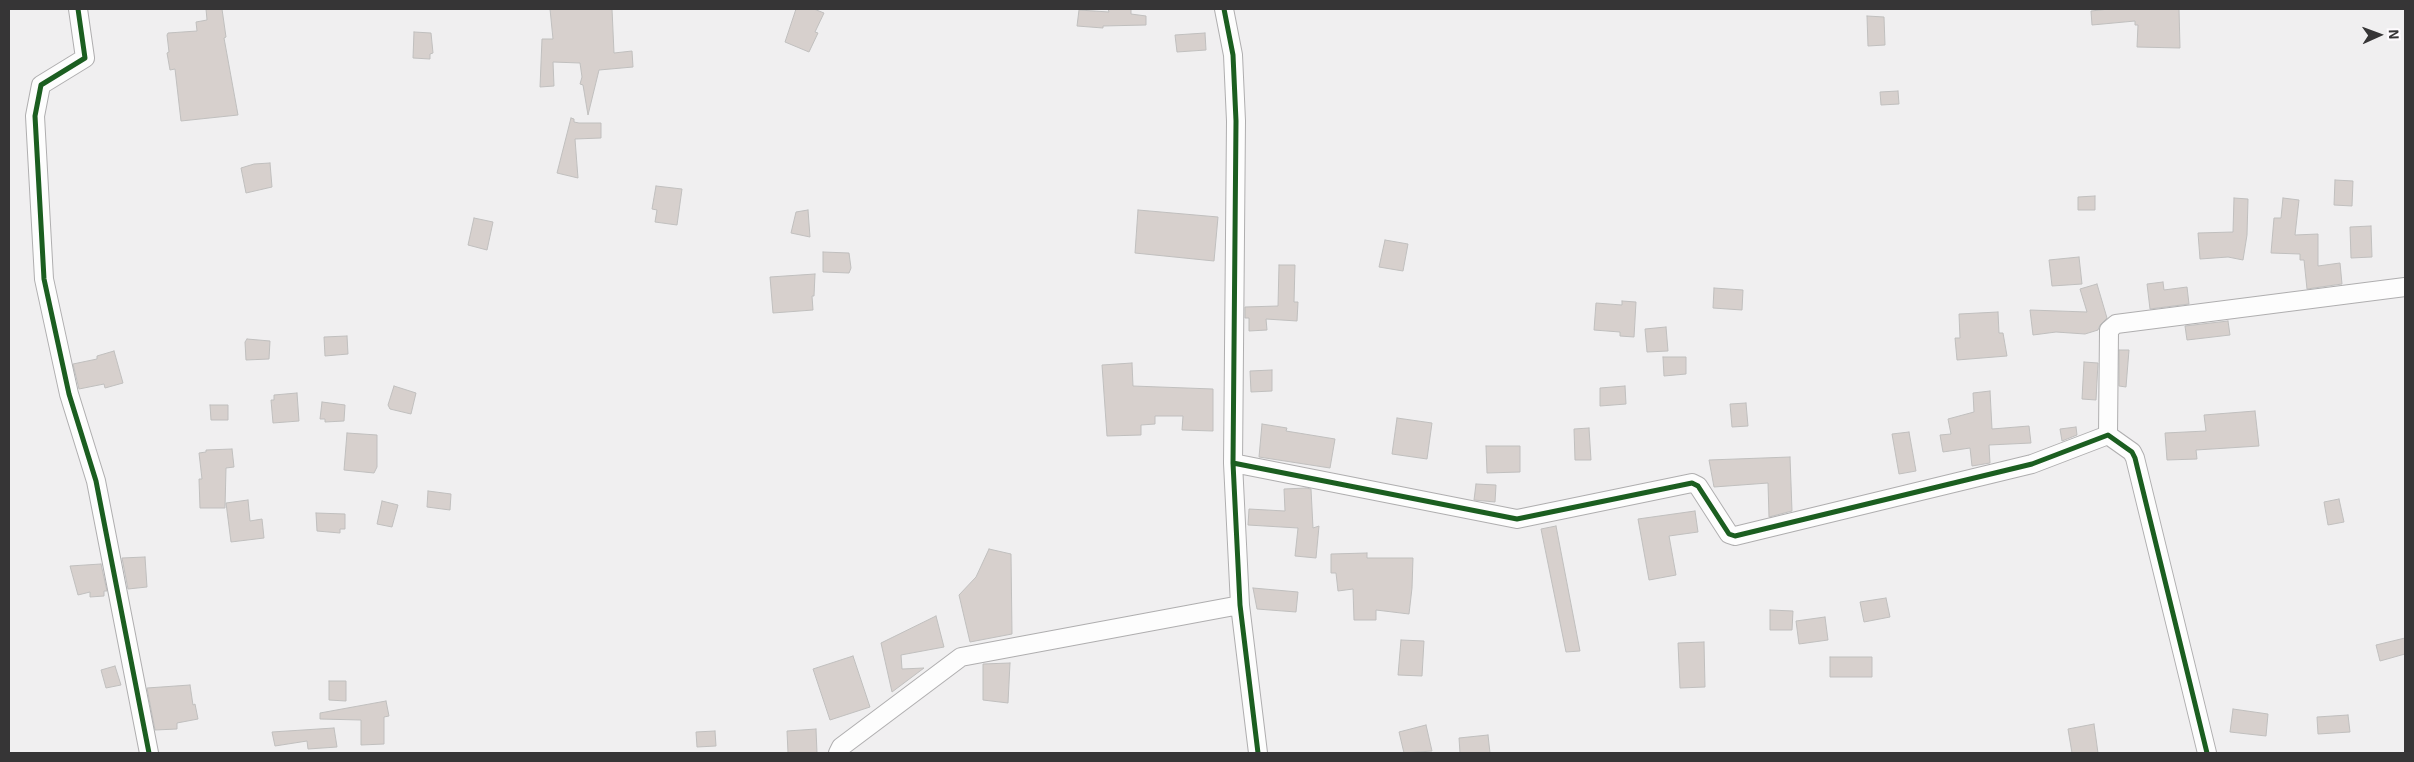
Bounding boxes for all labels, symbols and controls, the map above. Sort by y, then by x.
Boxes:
north arrow [2354,10,2404,60]
text: N [2386,29,2403,40]

